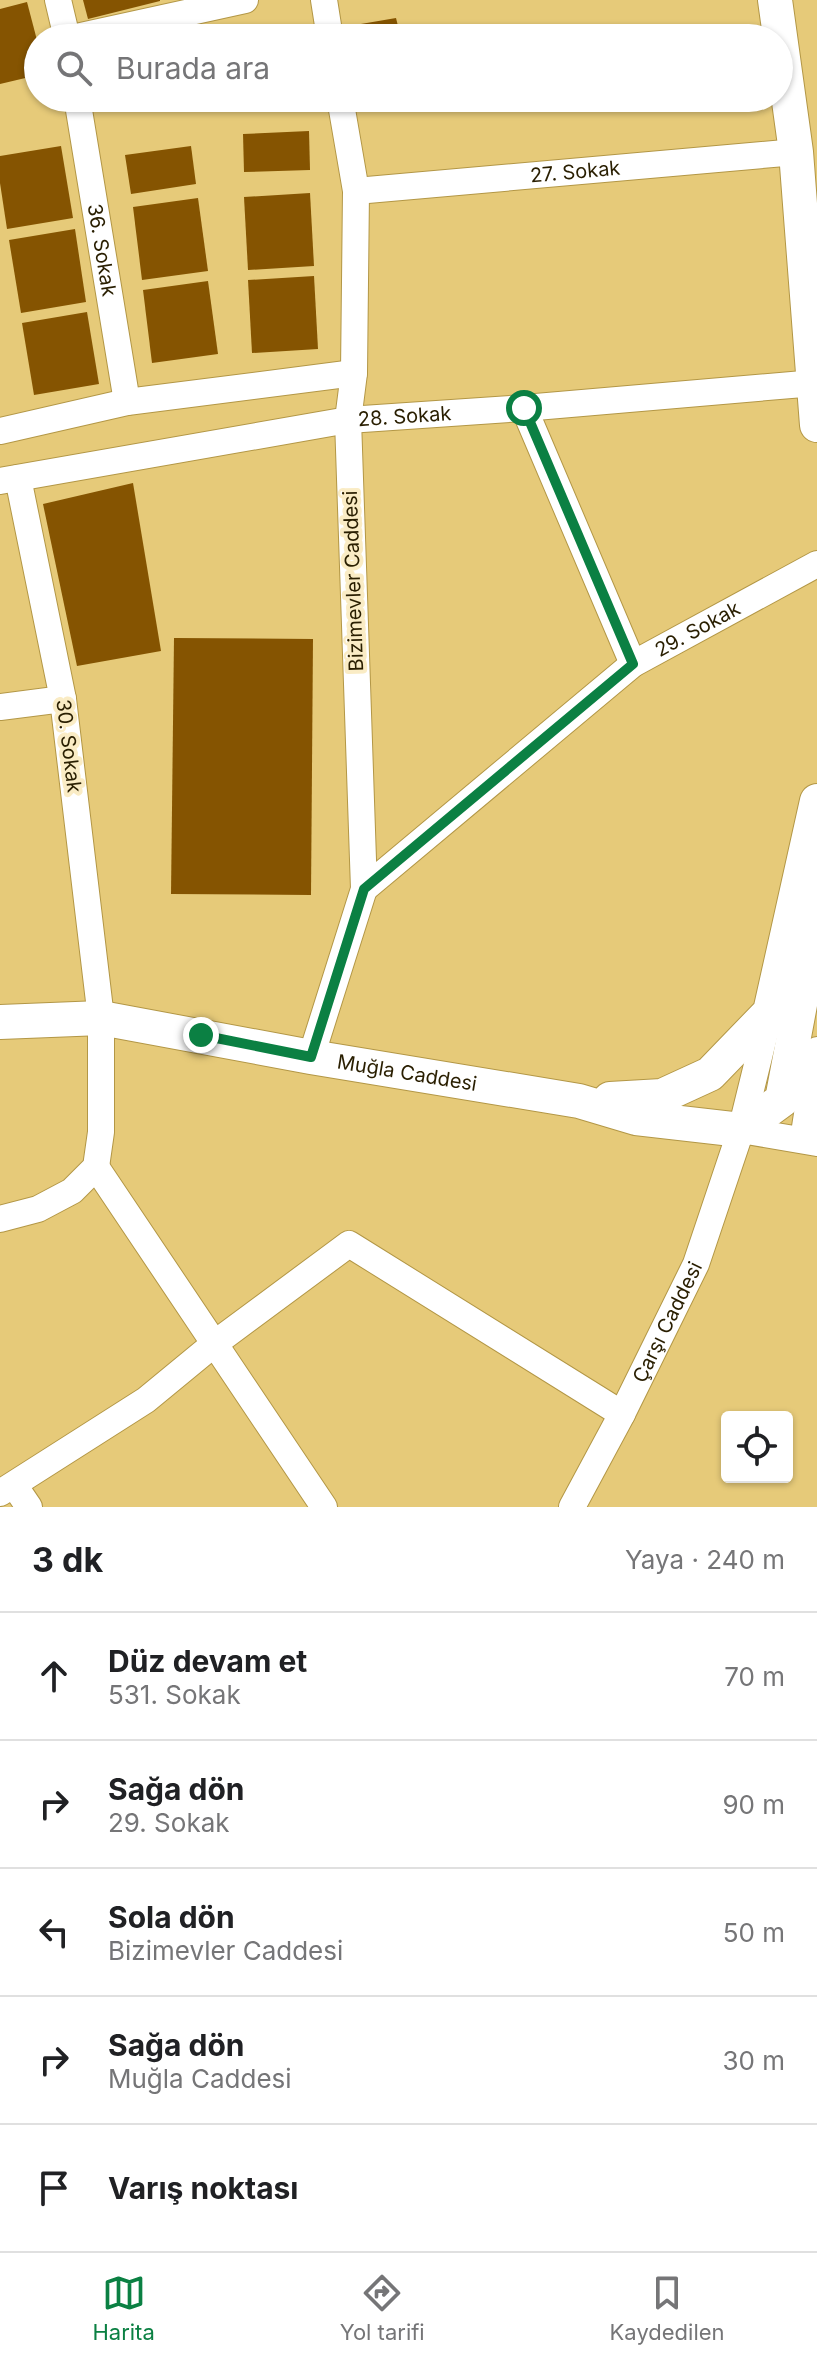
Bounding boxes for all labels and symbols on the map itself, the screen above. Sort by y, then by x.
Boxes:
street label: 27. Sokak [529,156,621,188]
street label: 36. Sokak [83,202,121,298]
route start [506,390,542,426]
street label: 28. Sokak [357,401,452,431]
street label: Bizimevler Caddesi [338,490,368,672]
street label: 29. Sokak [651,596,744,662]
street label: 30. Sokak [51,698,87,794]
route end [183,1017,219,1053]
street label: Muğla Caddesi [335,1049,479,1096]
street label: Çarşı Caddesi [627,1258,707,1387]

